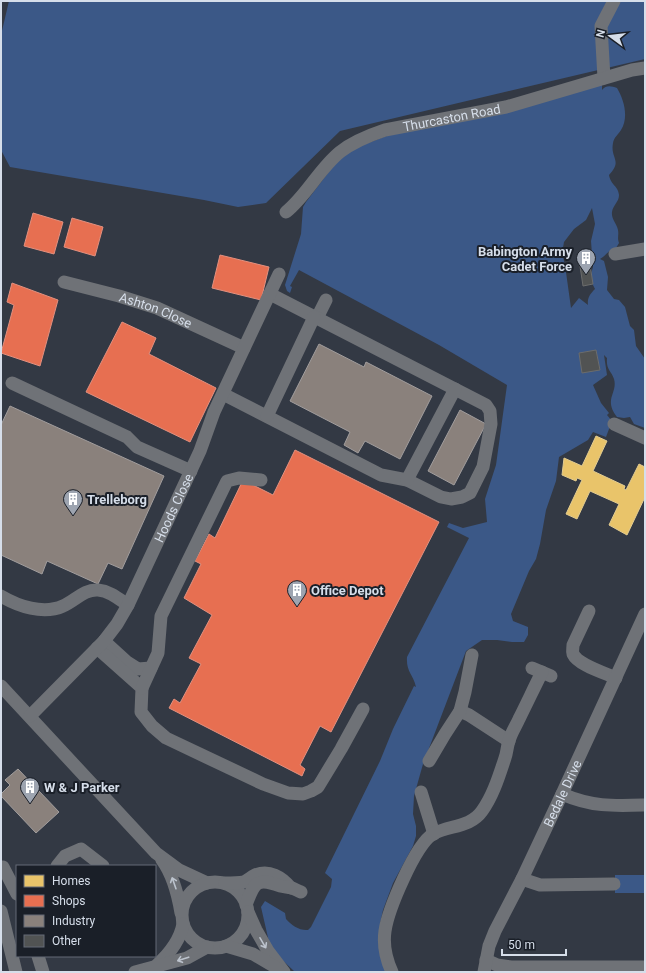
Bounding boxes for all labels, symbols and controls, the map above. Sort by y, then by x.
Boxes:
north arrow [590,16,630,56]
text: N [594,28,608,39]
street label: Thurcaston Road [402,101,502,134]
place label: Babington Army Cadet Force [478,244,572,274]
building icon: Babington Army Cadet Force [575,247,597,275]
street label: Ashton Close [117,290,194,331]
street label: Hoods Close [151,471,196,545]
building icon: Trelleborg [62,488,84,516]
place label: Trelleborg [87,492,147,507]
building icon: Office Depot [286,579,308,607]
place label: Office Depot [311,583,384,598]
street label: Bedale Drive [541,758,585,829]
building icon: W & J Parker [19,776,41,804]
place label: W & J Parker [44,780,120,795]
legend [16,865,156,957]
text: Homes [52,874,90,888]
one-way arrow [169,878,177,890]
text: Shops [52,894,86,908]
text: Industry [52,914,96,928]
scale bar [502,931,566,957]
text: Other [52,934,81,948]
one-way arrow [259,937,267,949]
text: 50 m [508,938,535,952]
one-way arrow [177,956,190,963]

